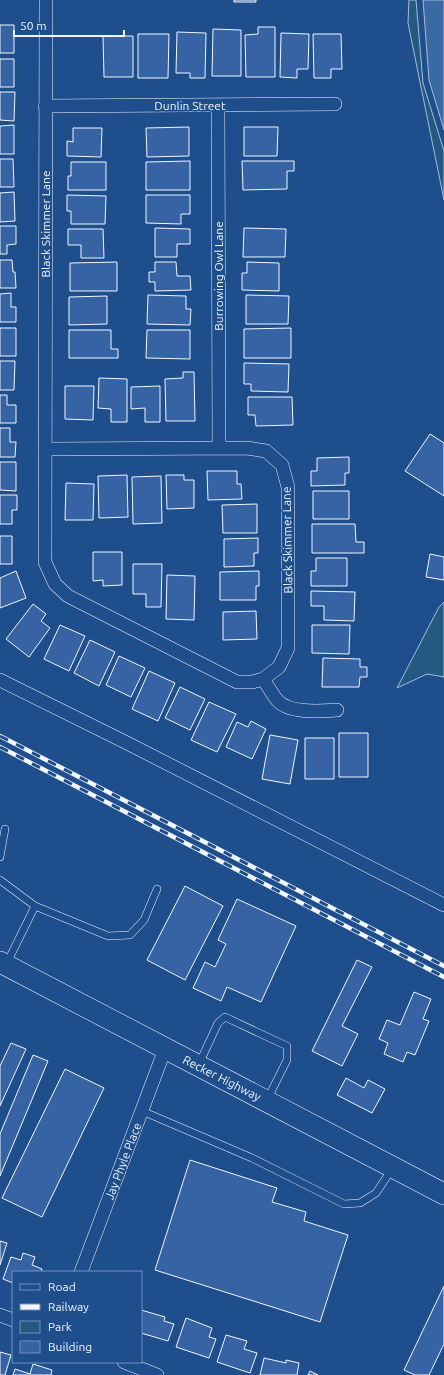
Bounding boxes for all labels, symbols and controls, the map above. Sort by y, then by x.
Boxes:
scale bar [14,12,124,38]
text: 50 m [20,19,47,32]
street label: Dunlin Street [154,99,226,112]
street label: Black Skimmer Lane [39,170,52,278]
street label: Burrowing Owl Lane [212,221,225,331]
street label: Black Skimmer Lane [280,486,294,594]
street label: Recker Highway [181,1053,263,1103]
street label: Jay Phyle Place [102,1121,144,1201]
legend [12,1271,142,1363]
text: Road [48,1280,76,1293]
text: Railway [48,1300,89,1313]
text: Park [48,1320,72,1333]
text: Building [48,1340,92,1353]

